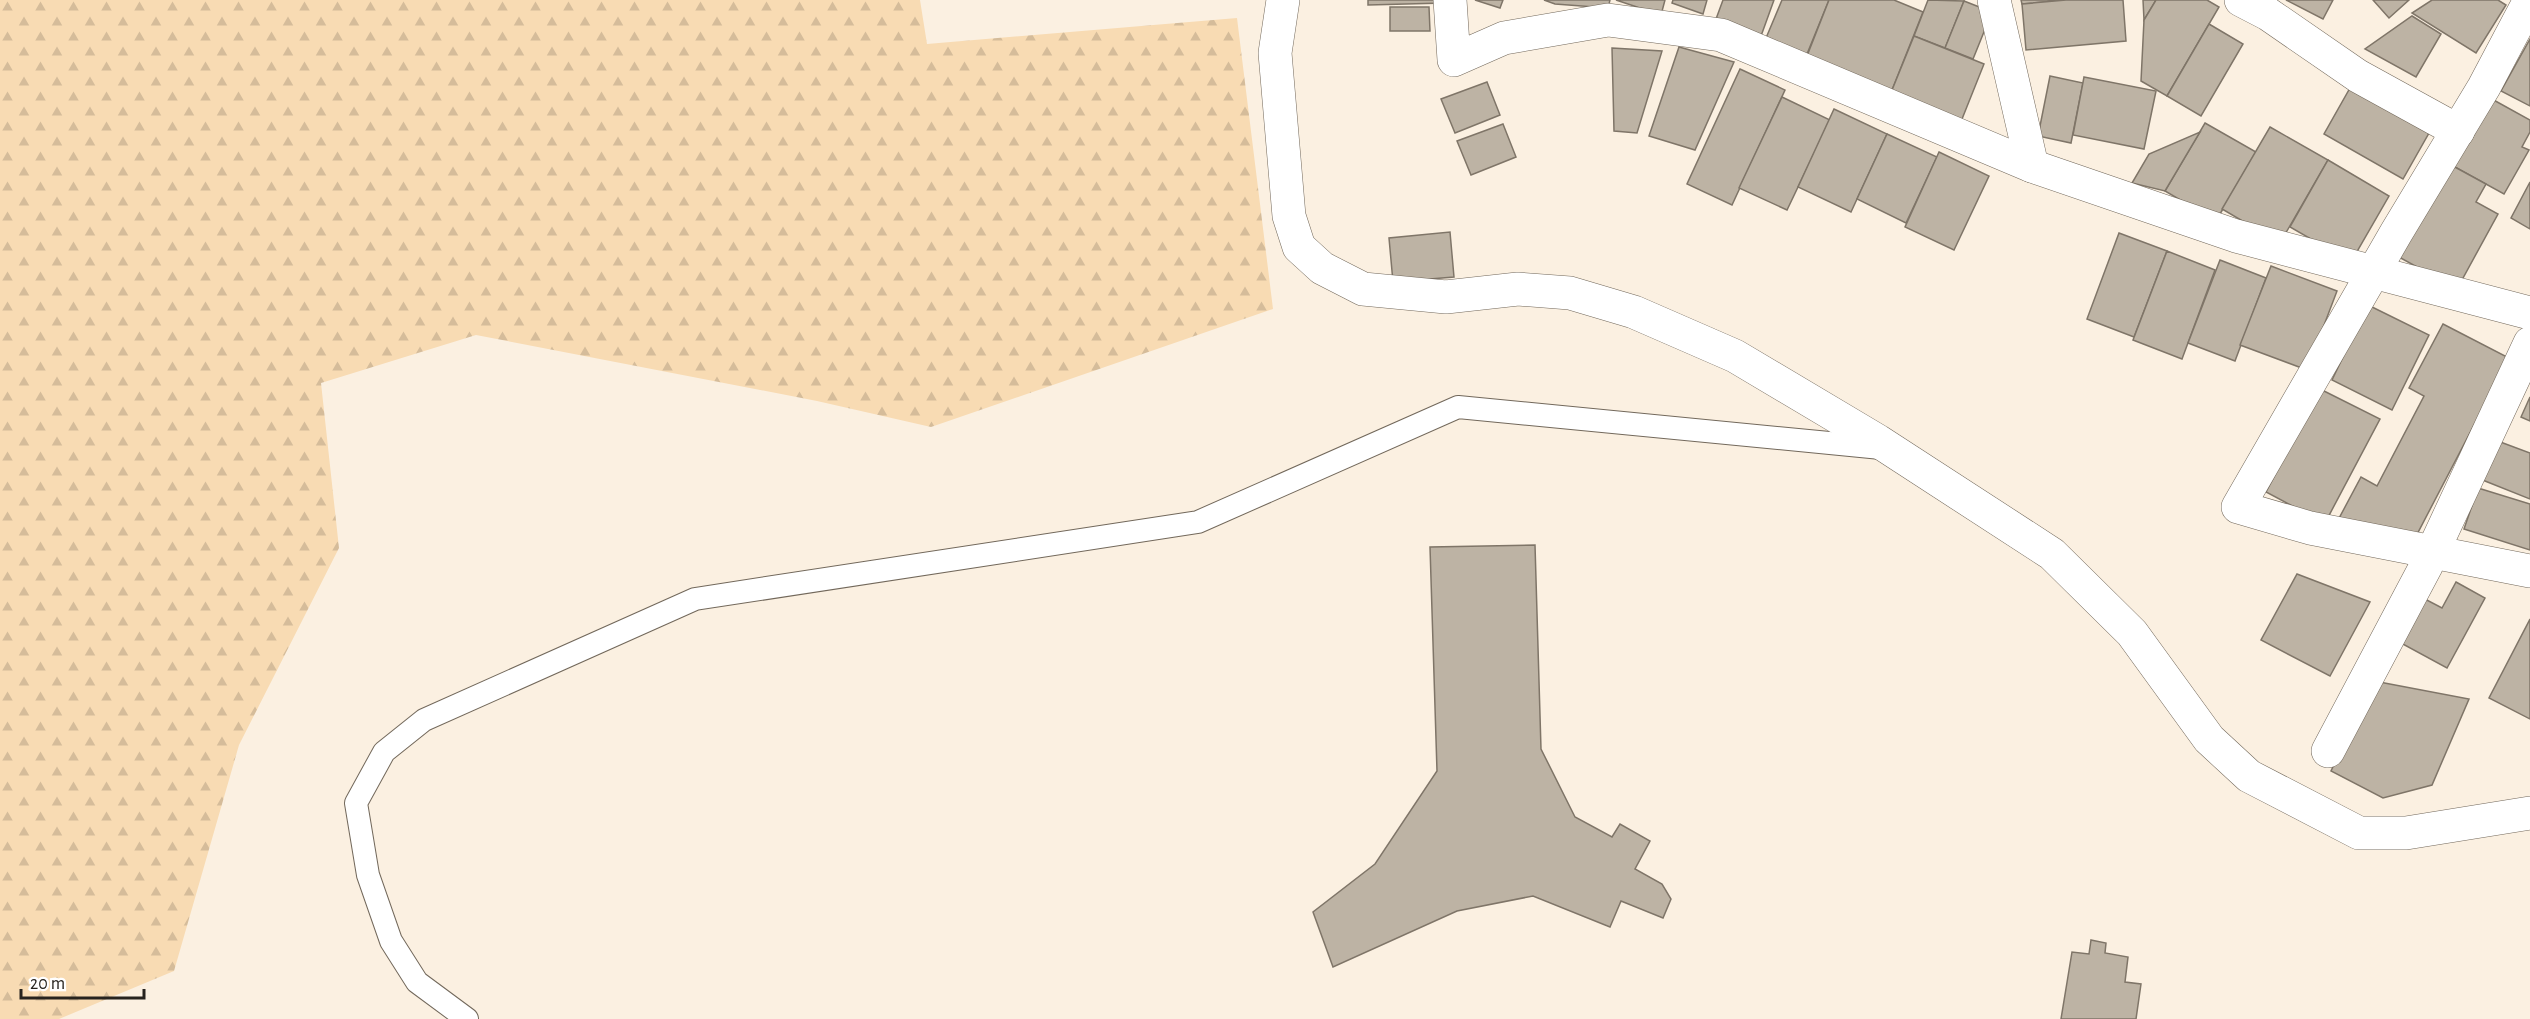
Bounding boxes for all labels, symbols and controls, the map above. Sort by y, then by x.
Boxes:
scale bar [21,962,144,1000]
text: 20 m [30,975,65,993]

